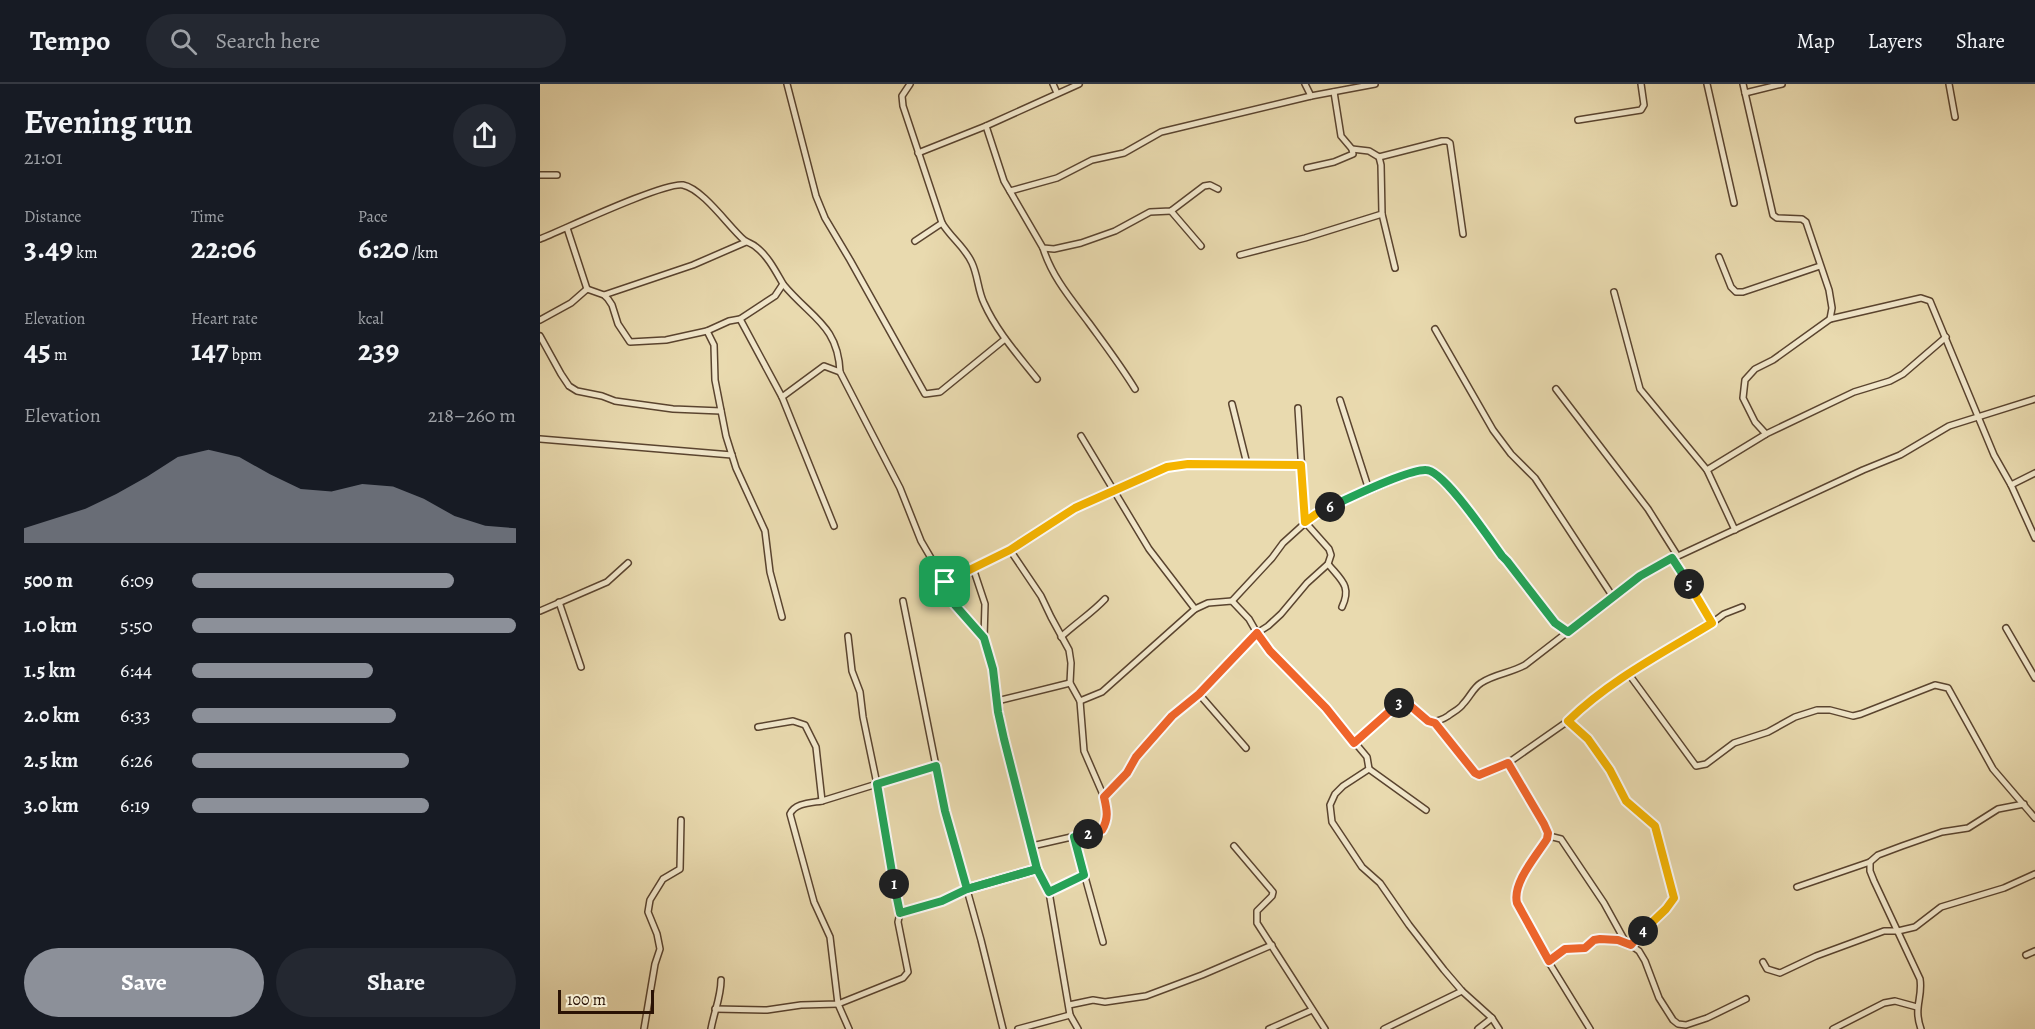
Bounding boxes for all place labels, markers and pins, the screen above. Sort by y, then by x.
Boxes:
pin: 6 [1315,492,1345,522]
pin [919,556,970,607]
pin: 5 [1674,569,1704,599]
pin: 3 [1384,688,1414,718]
pin: 2 [1073,819,1103,849]
pin: 1 [879,869,909,899]
pin: 4 [1628,916,1658,946]

